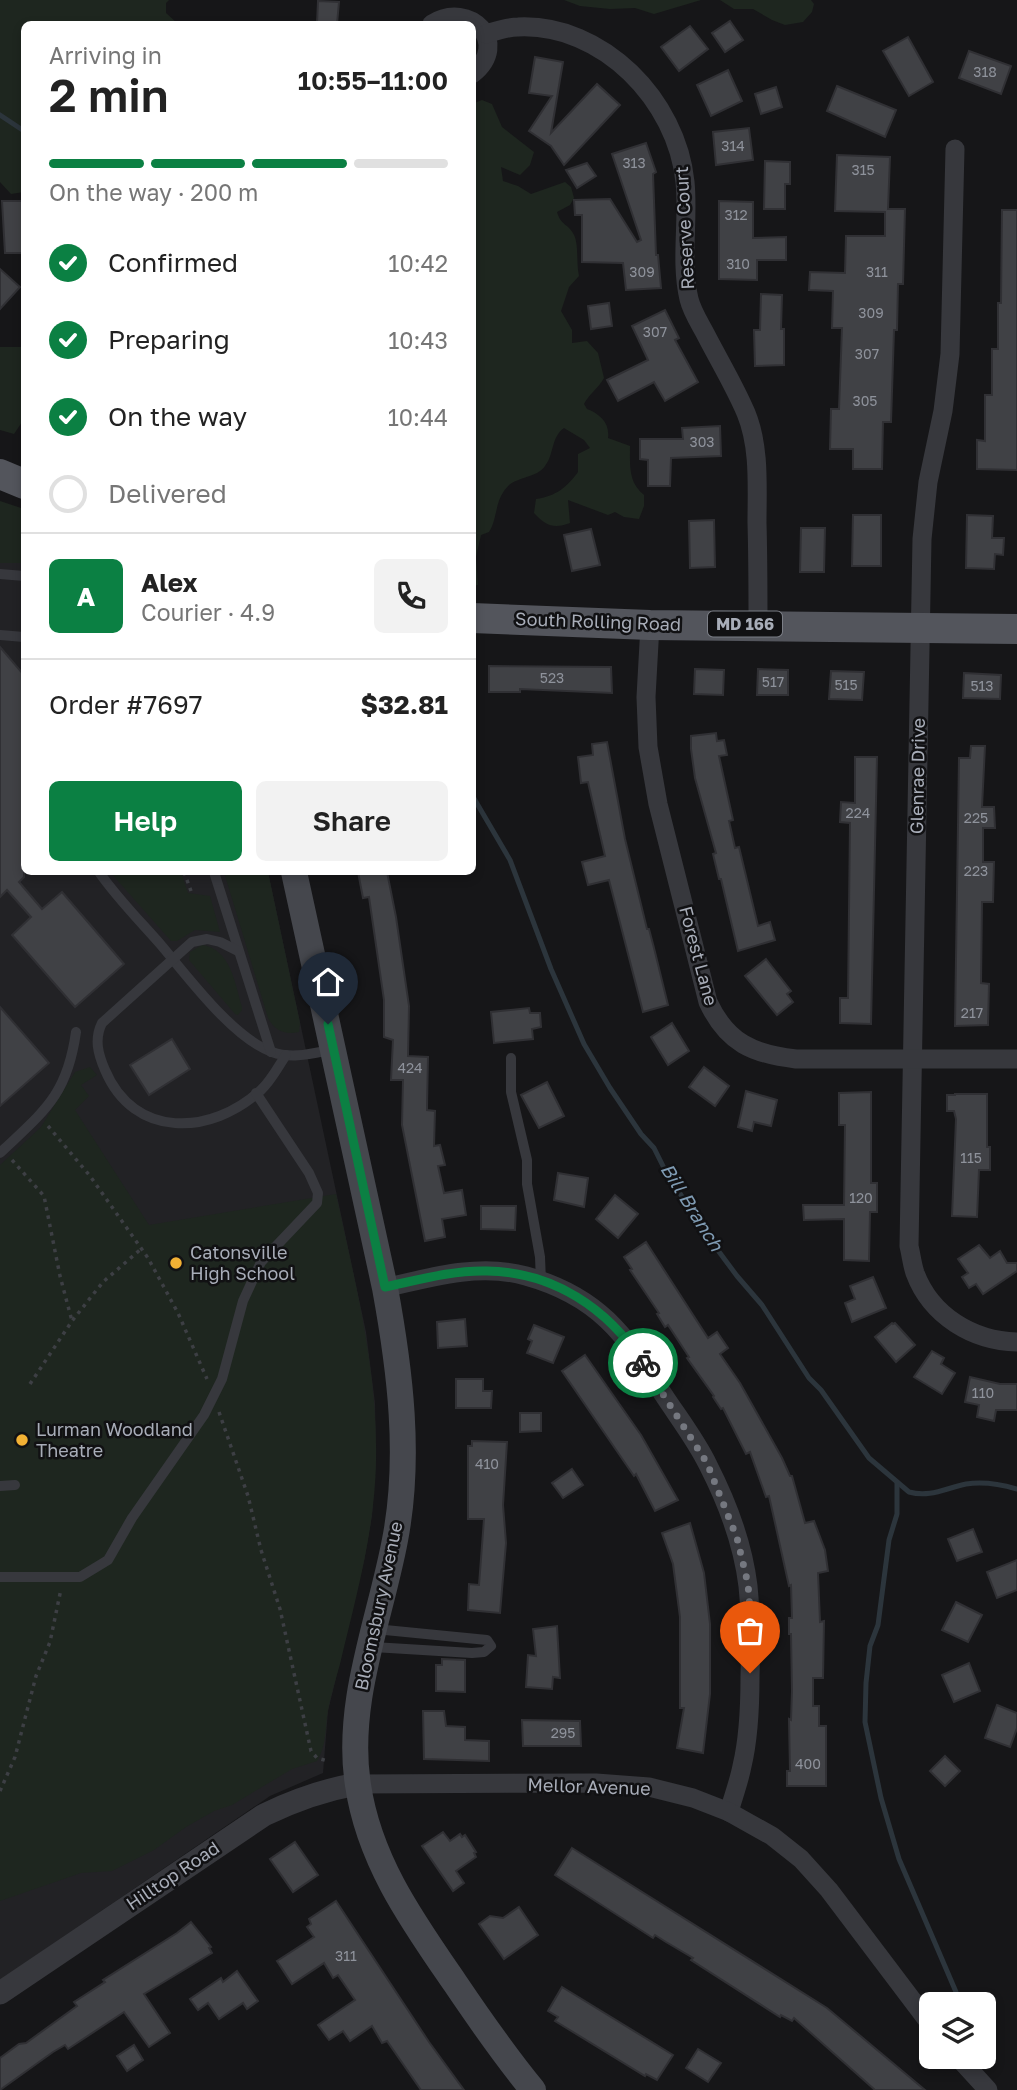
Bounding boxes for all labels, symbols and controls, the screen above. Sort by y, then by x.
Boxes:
text: Arriving in [49,41,162,69]
house number: 318 [973,63,997,80]
text: 10:55–11:00 [298,65,448,96]
text: 2 min [49,67,169,122]
house number: 314 [721,137,745,154]
house number: 313 [622,154,646,171]
house number: 315 [851,161,875,178]
street label: Reserve Court [670,166,698,290]
text: On the way · 200 m [49,178,258,206]
house number: 312 [724,206,748,223]
icon: check [49,244,87,282]
text: Confirmed [108,247,238,278]
text: 10:42 [388,249,448,277]
house number: 310 [726,255,750,272]
house number: 309 [629,263,655,280]
house number: 311 [866,263,888,280]
house number: 309 [858,304,884,321]
icon: check [49,321,87,359]
house number: 307 [643,323,667,340]
text: Preparing [108,324,230,355]
text: 10:43 [388,326,448,354]
house number: 307 [855,345,879,362]
house number: 305 [853,392,878,409]
icon: check [49,398,87,436]
text: On the way [108,401,247,432]
text: 10:44 [388,403,448,431]
house number: 303 [689,433,715,450]
text: Delivered [108,478,227,509]
button: phone [374,559,448,633]
text: Alex [141,567,198,598]
text: A [77,581,95,612]
text: Courier · 4.9 [141,598,275,626]
street label: South Rolling Road [515,607,681,635]
road number: MD 166 [708,611,782,636]
house number: 523 [540,669,564,686]
house number: 517 [762,673,784,690]
house number: 515 [834,676,858,693]
house number: 513 [970,677,994,694]
text: Order #7697 [49,689,203,720]
text: $32.81 [361,689,448,720]
street label: Glenrae Drive [905,718,929,834]
button: Help [49,781,242,861]
button: Share [256,781,448,861]
house number: 224 [846,804,870,821]
house number: 225 [964,809,988,826]
house number: 223 [964,862,988,879]
street label: Forest Lane [675,904,723,1008]
pin [298,952,358,1024]
icon: home [309,963,347,1001]
house number: 217 [961,1004,983,1021]
house number: 424 [397,1059,423,1076]
house number: 115 [960,1149,982,1166]
water label: Bill Branch [656,1159,729,1256]
house number: 120 [849,1189,873,1206]
place label: Catonsville High School [190,1241,295,1284]
marker: Catonsville High School [168,1255,184,1271]
courier [608,1328,678,1398]
icon: bike [624,1344,662,1382]
house number: 110 [972,1384,994,1401]
place label: Lurman Woodland Theatre [36,1418,193,1461]
marker: Lurman Woodland Theatre [14,1432,30,1448]
house number: 410 [475,1455,499,1472]
street label: Bloomsbury Avenue [349,1519,407,1692]
pin [720,1601,780,1673]
icon: bag [731,1612,769,1650]
house number: 295 [551,1724,575,1741]
house number: 400 [795,1755,821,1772]
street label: Mellor Avenue [527,1773,651,1799]
street label: Hilltop Road [122,1836,223,1914]
house number: 311 [335,1947,357,1964]
map controls [919,1992,996,2069]
button: layers [919,1992,996,2069]

